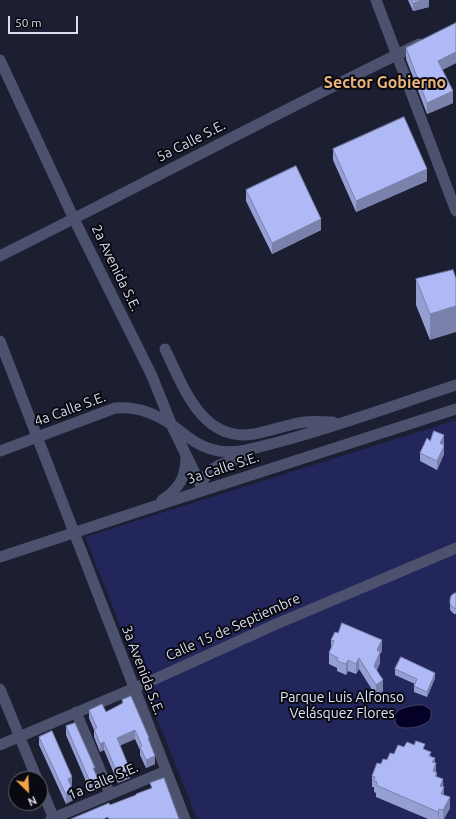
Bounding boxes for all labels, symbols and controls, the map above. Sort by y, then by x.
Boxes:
scale bar [10,8,80,34]
text: 50 m [15,16,42,29]
district label: Sector Gobierno [324,73,446,93]
street label: 5a Calle S.E. [154,117,228,165]
street label: 2a Avenida S.E. [88,222,144,314]
street label: 4a Calle S.E. [32,388,108,430]
street label: 3a Calle S.E. [185,448,261,488]
street label: Calle 15 de Septiembre [163,590,303,664]
street label: 3a Avenida S.E. [118,623,168,717]
park label: Parque Luis Alfonso Velásquez Flores [280,689,404,722]
street label: 1a Calle S.E. [65,759,141,803]
north arrow [8,771,48,811]
text: N [26,794,39,808]

